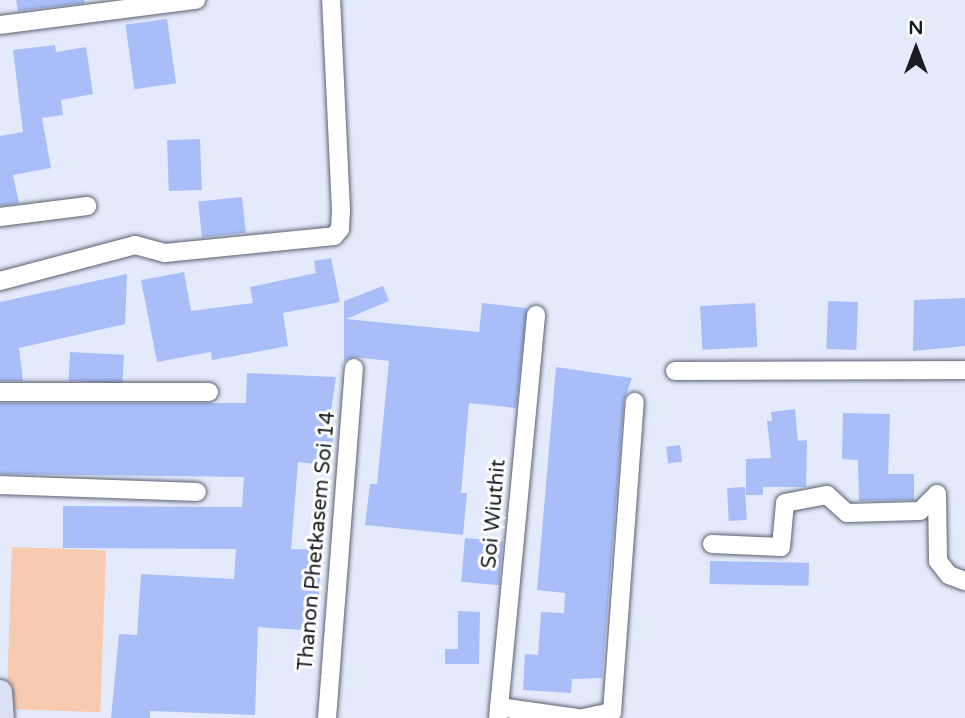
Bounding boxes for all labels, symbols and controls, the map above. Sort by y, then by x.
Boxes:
north arrow [881,14,951,84]
text: N [908,17,924,39]
street label: Thanon Phetkasem Soi 14 [293,410,341,672]
street label: Soi Wiuthit [477,458,511,570]

